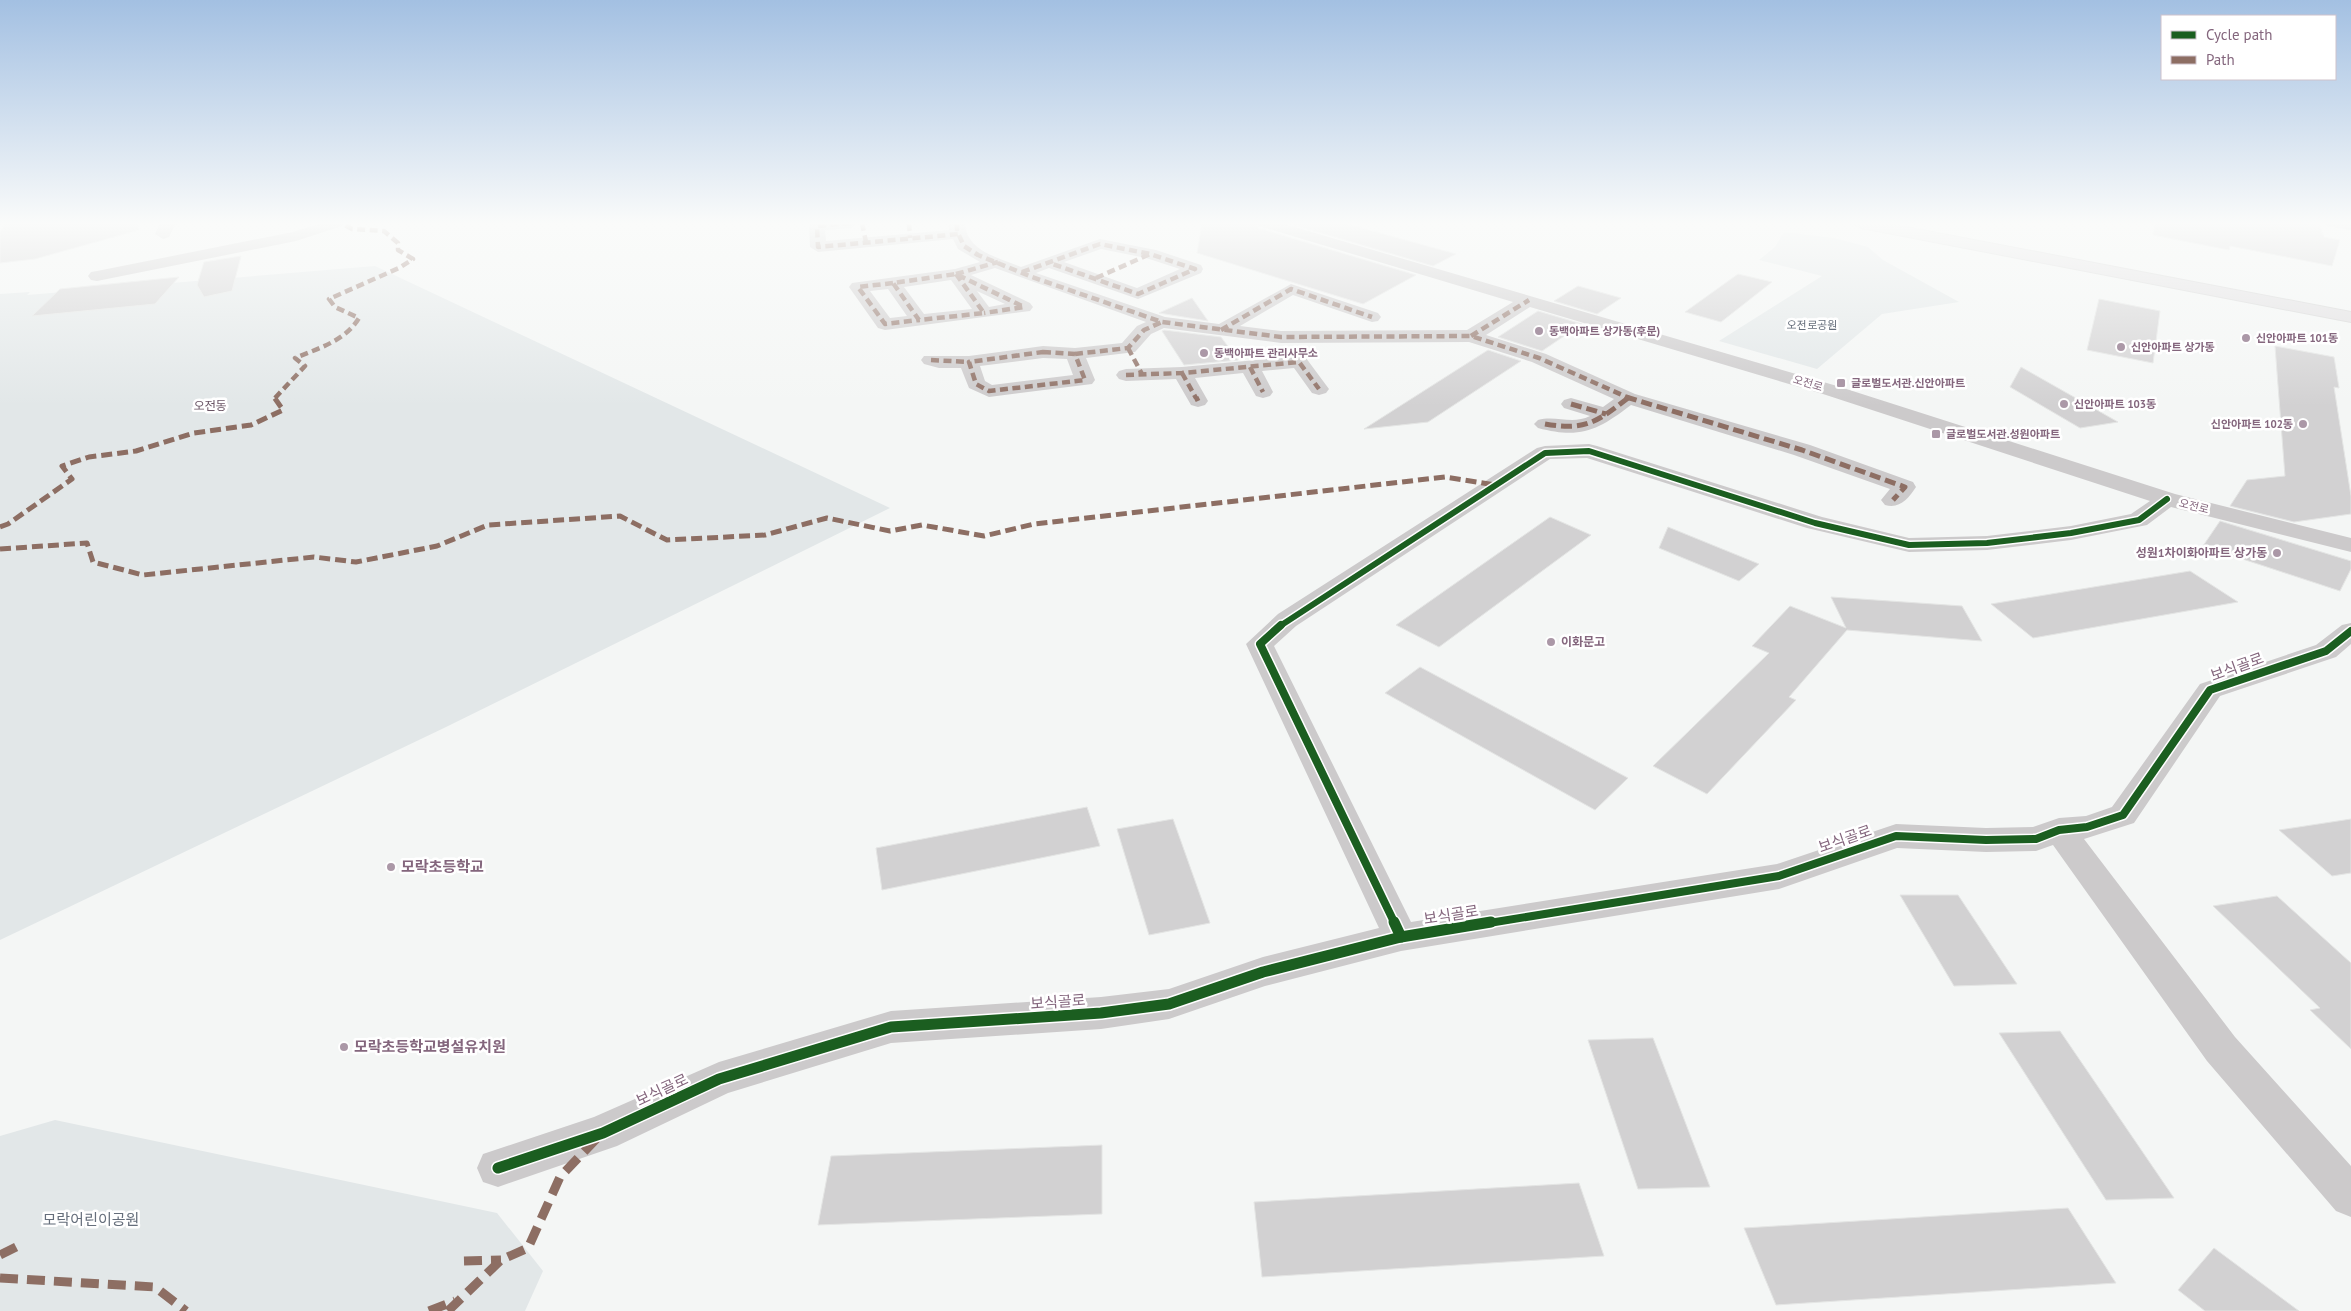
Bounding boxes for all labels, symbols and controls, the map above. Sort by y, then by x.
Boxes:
legend [2161,15,2336,80]
text: Cycle path [2206,25,2272,44]
text: Path [2206,50,2235,69]
park label: 오전로공원 [1787,318,1837,332]
place label: 동백아파트 상가동(후문) [1549,324,1660,338]
marker: 동백아파트 상가동(후문) [1533,325,1545,337]
place label: 신안아파트 101동 [2256,331,2338,345]
marker: 신안아파트 101동 [2240,332,2252,344]
place label: 신안아파트 상가동 [2131,340,2215,354]
marker: 신안아파트 상가동 [2115,341,2127,353]
place label: 동백아파트 관리사무소 [1214,346,1318,360]
marker: 동백아파트 관리사무소 [1198,347,1210,359]
street label: 오전로 [1791,372,1825,394]
place label: 글로벌도서관.신안아파트 [1851,376,1965,390]
marker: 글로벌도서관.신안아파트 [1835,377,1847,389]
place label: 신안아파트 103동 [2074,397,2156,411]
district label: 오전동 [193,398,227,413]
marker: 신안아파트 103동 [2058,398,2070,410]
place label: 신안아파트 102동 [2211,417,2293,431]
marker: 신안아파트 102동 [2297,418,2309,430]
place label: 글로벌도서관.성원아파트 [1946,427,2060,441]
marker: 글로벌도서관.성원아파트 [1930,428,1942,440]
street label: 오전로 [2178,496,2210,516]
place label: 성원1차이화아파트 상가동 [2136,545,2267,560]
marker: 성원1차이화아파트 상가동 [2271,547,2283,559]
place label: 이화문고 [1561,634,1605,649]
marker: 이화문고 [1545,636,1557,648]
street label: 보식골로 [2208,648,2266,685]
street label: 보식골로 [1816,821,1874,856]
place label: 모락초등학교 [401,857,484,876]
marker: 모락초등학교 [385,861,397,873]
street label: 보식골로 [1422,901,1480,928]
street label: 보식골로 [1030,990,1086,1013]
place label: 모락초등학교병설유치원 [354,1037,506,1056]
marker: 모락초등학교병설유치원 [338,1041,350,1053]
street label: 보식골로 [633,1069,691,1110]
park label: 모락어린이공원 [43,1210,139,1229]

